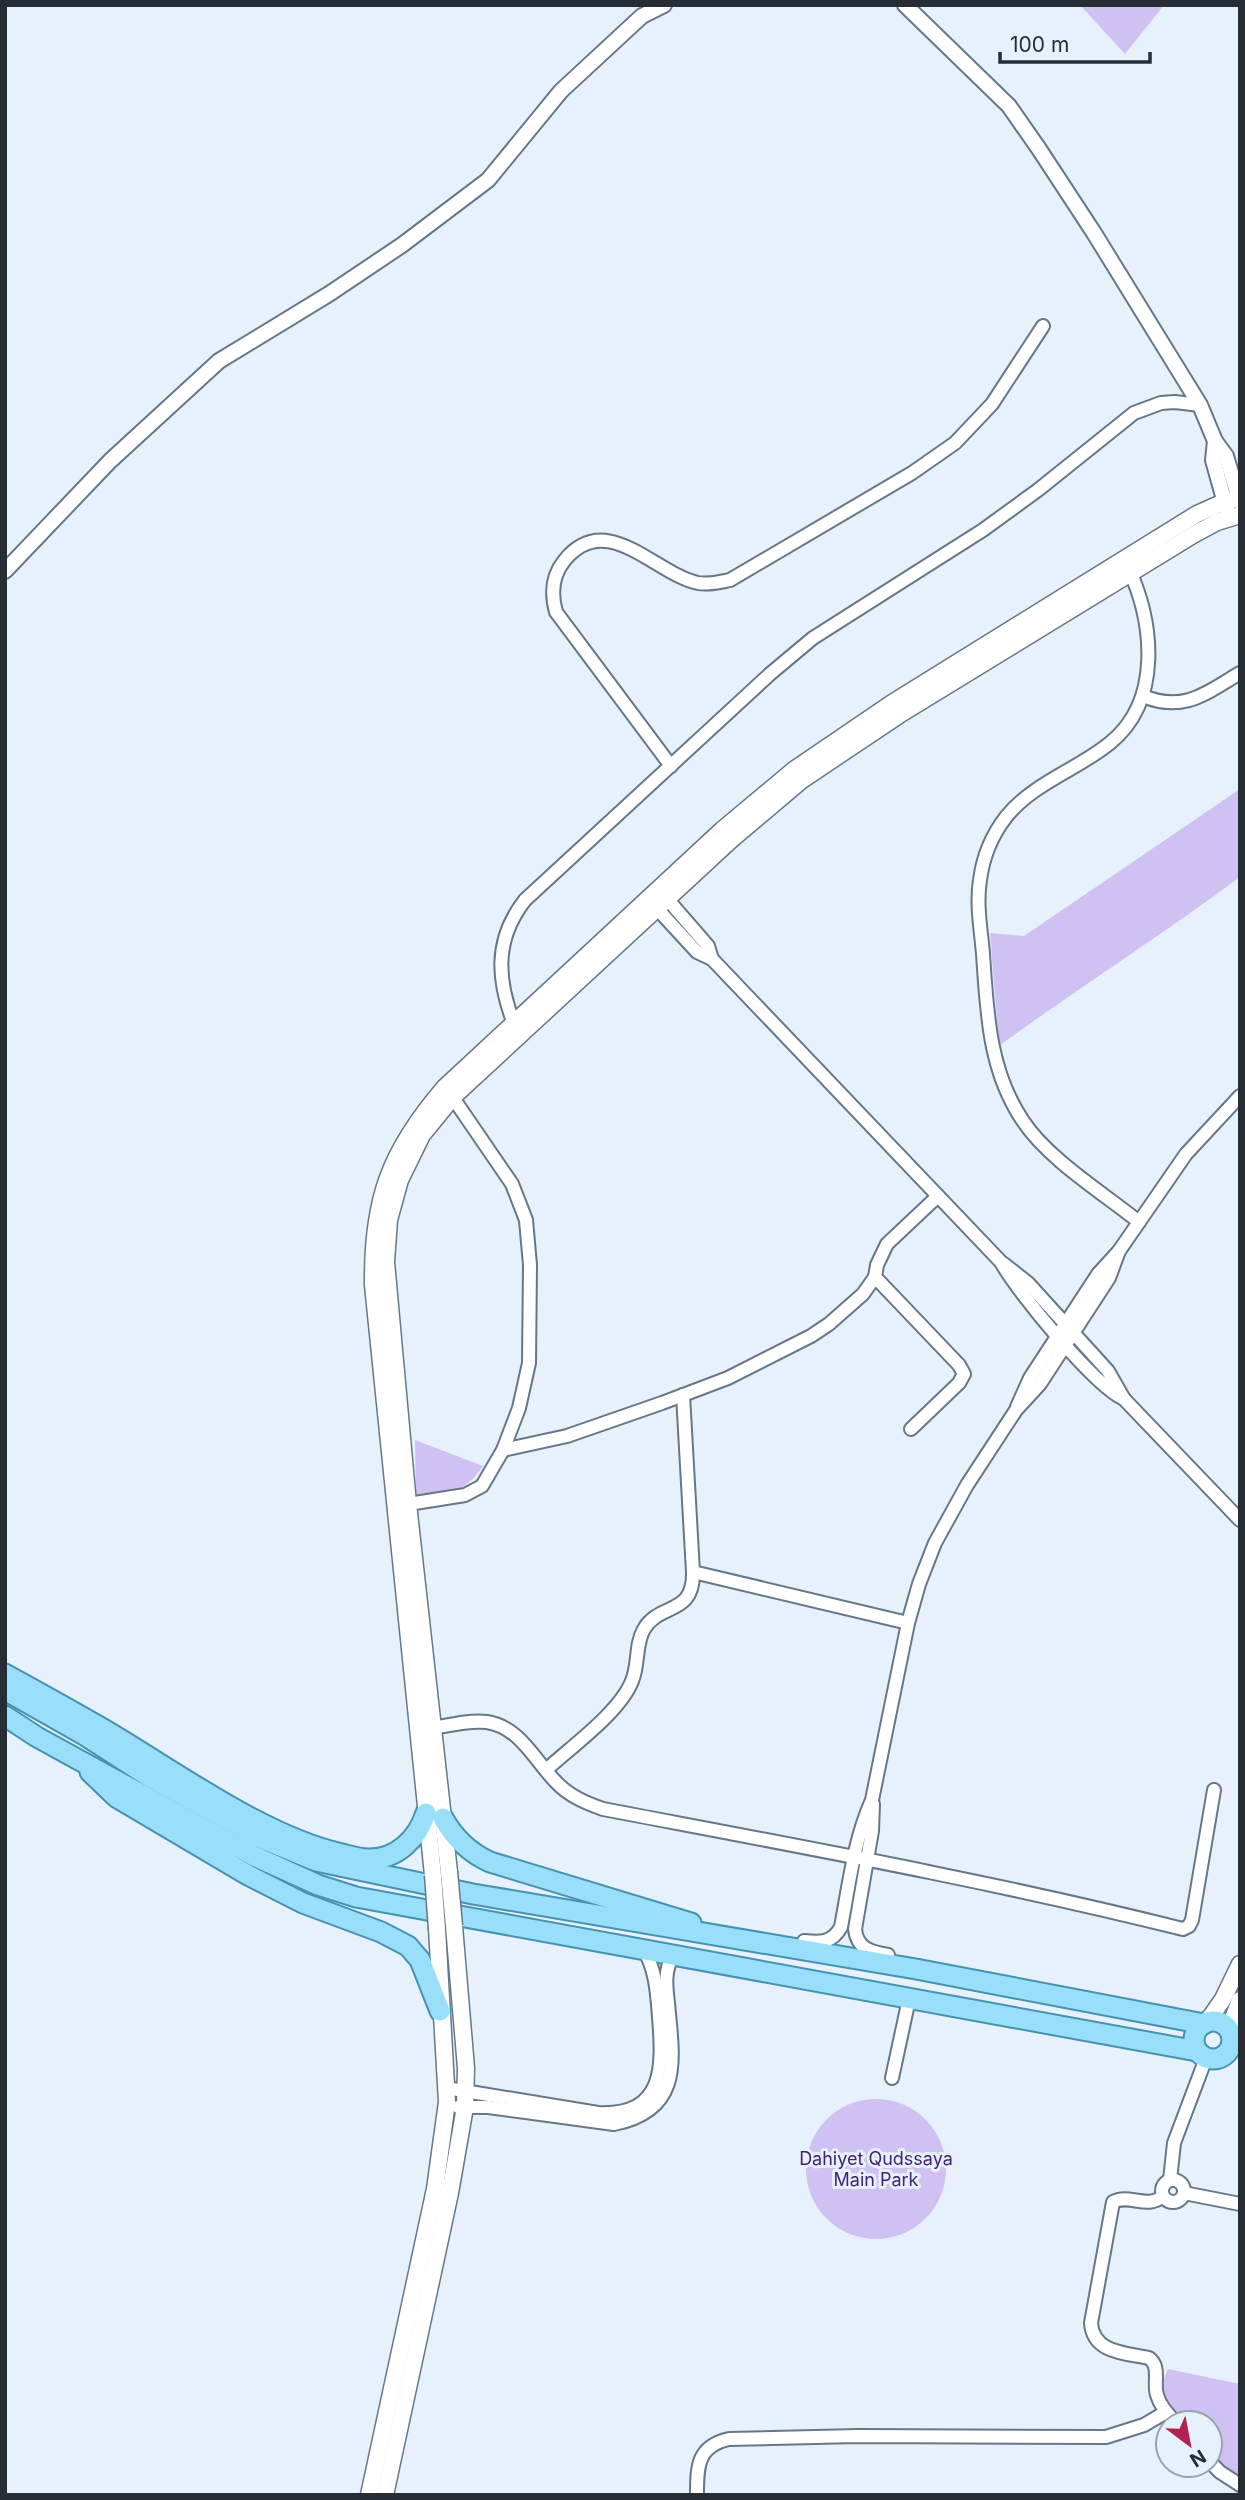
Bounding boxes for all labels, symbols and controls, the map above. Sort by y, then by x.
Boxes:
scale bar [1000,21,1150,65]
text: 100 m [1010,32,1069,57]
park label: Dahiyet Qudssaya Main Park [799,2148,953,2190]
north arrow [1154,2409,1224,2479]
text: N [1186,2444,1210,2472]

